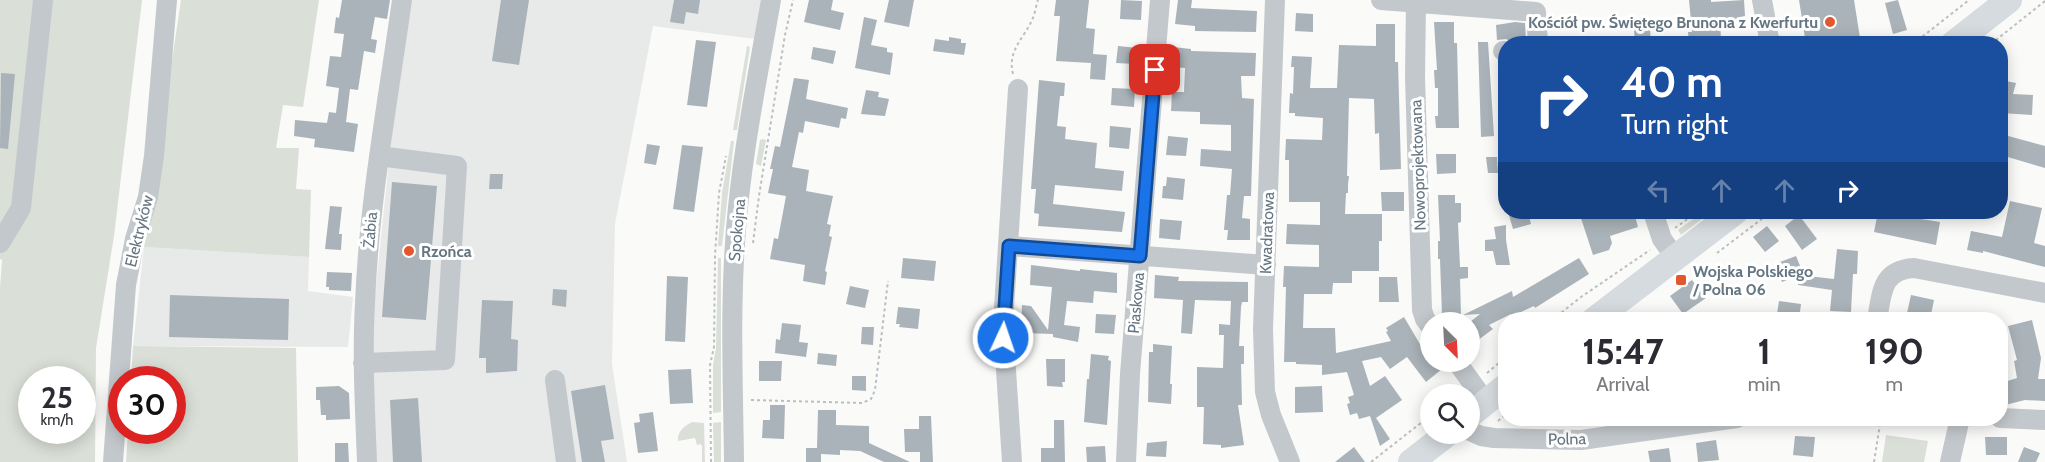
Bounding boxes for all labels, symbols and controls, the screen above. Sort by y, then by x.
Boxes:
place label: Kościół pw. Świętego Brunona z Kwerfurtu [1528,13,1818,32]
marker: Kościół pw. Świętego Brunona z Kwerfurtu [1823,15,1837,29]
pin [1129,44,1180,95]
icon: arrive [1138,53,1171,86]
text: 40 m [1621,56,1723,108]
icon: right [1522,60,1600,138]
street label: Nowoprojektowana [1406,99,1430,231]
text: Turn right [1621,108,1728,141]
icon: left [1642,174,1675,207]
icon: ahead [1705,174,1738,207]
icon: ahead [1768,174,1801,207]
icon: right [1831,174,1864,207]
street label: Kwadratowa [1256,191,1278,274]
street label: Elektryków [121,193,157,269]
street label: Spokojna [725,198,749,262]
street label: Żabia [359,211,381,249]
place label: Rzońca [421,242,472,261]
marker: Rzońca [402,244,416,258]
place label: Wojska Polskiego / Polna 06 [1692,262,1813,299]
street label: Piaskowa [1124,271,1148,334]
marker: Wojska Polskiego / Polna 06 [1674,273,1688,287]
position arrow [971,306,1035,370]
north arrow [1420,312,1480,372]
map controls [1420,312,1480,444]
text: 15:47 [1582,329,1664,373]
text: 1 [1758,329,1771,373]
text: 190 [1865,329,1924,373]
speed limit sign: 30 [108,366,186,444]
text: Arrival [1596,372,1649,396]
text: min [1748,372,1781,396]
text: m [1886,372,1903,396]
text: 25 [41,379,73,416]
button: search [1420,384,1480,444]
text: km/h [41,411,73,429]
street label: Polna [1548,429,1587,449]

